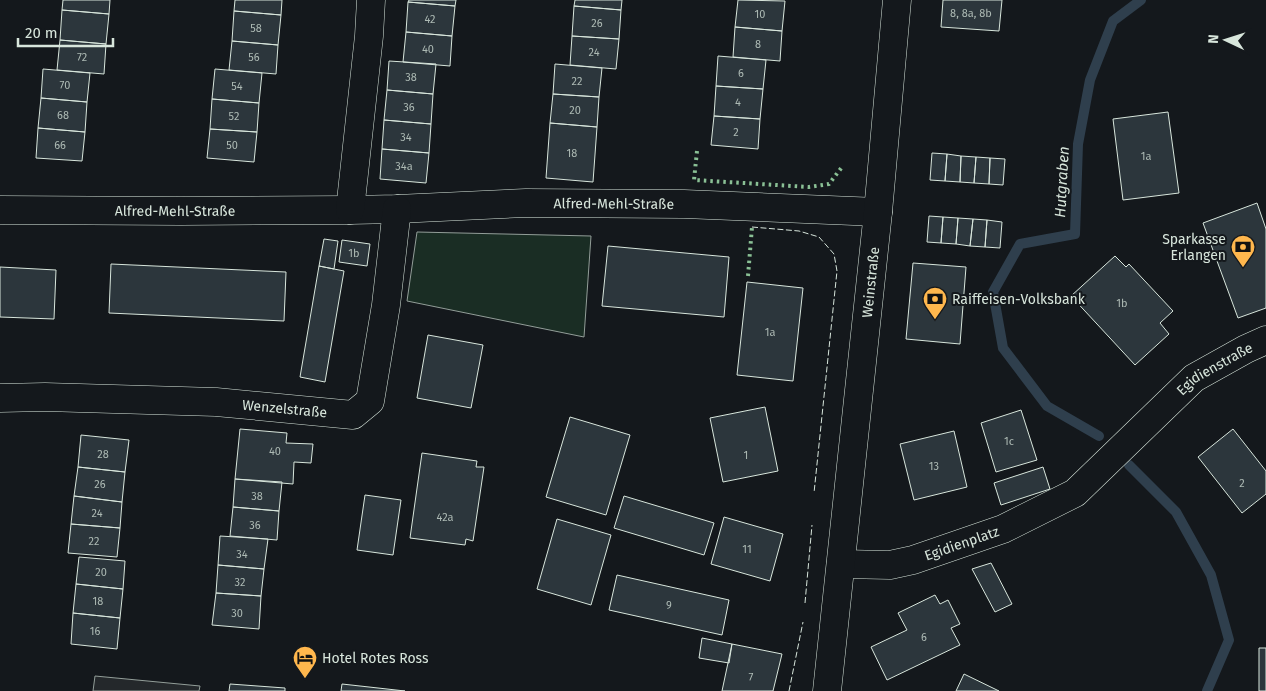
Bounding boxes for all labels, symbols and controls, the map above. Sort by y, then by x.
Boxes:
house number: 8, 8a, 8b [950,7,992,20]
house number: 10 [755,8,765,21]
house number: 42 [424,13,436,26]
scale bar [18,15,112,47]
north arrow [1201,15,1251,65]
house number: 26 [591,17,603,30]
house number: 58 [250,22,262,35]
text: 20 m [25,24,58,42]
text: N [1205,34,1222,44]
house number: 8 [755,38,761,51]
house number: 40 [422,43,434,56]
house number: 24 [589,46,600,59]
house number: 72 [77,51,87,64]
house number: 56 [248,51,260,64]
house number: 6 [738,67,744,80]
house number: 38 [405,71,417,84]
house number: 22 [572,75,582,88]
house number: 70 [60,79,70,92]
house number: 54 [231,80,243,93]
house number: 4 [735,96,741,109]
house number: 36 [403,101,415,114]
house number: 20 [569,104,581,117]
house number: 68 [57,109,69,122]
house number: 52 [229,110,239,123]
house number: 2 [733,126,739,139]
house number: 34 [400,131,412,144]
house number: 66 [54,139,66,152]
house number: 50 [226,139,238,152]
water label: Hutgraben [1051,146,1073,218]
house number: 18 [567,147,577,160]
house number: 1a [1141,150,1151,163]
house number: 34a [395,160,413,173]
street label: Alfred-Mehl-Straße [554,195,674,213]
street label: Alfred-Mehl-Straße [115,203,235,220]
place label: Sparkasse Erlangen [1162,231,1226,264]
bank icon: Sparkasse Erlangen [1230,234,1256,268]
street label: Weinstraße [859,246,883,319]
house number: 1b [348,247,360,260]
bank icon: Raiffeisen-Volksbank [922,286,948,320]
place label: Raiffeisen-Volksbank [952,291,1086,308]
house number: 1b [1116,297,1128,310]
house number: 1a [765,326,775,339]
street label: Egidienstraße [1173,339,1255,399]
street label: Wenzelstraße [241,397,328,421]
house number: 1c [1004,435,1014,448]
house number: 40 [269,445,281,458]
house number: 28 [97,448,109,461]
house number: 1 [744,449,748,462]
house number: 13 [929,460,939,473]
house number: 2 [1239,477,1245,490]
house number: 26 [94,478,106,491]
house number: 38 [251,490,263,503]
house number: 24 [92,507,103,520]
house number: 42a [437,511,453,524]
house number: 36 [249,519,261,532]
street label: Egidienplatz [922,523,1001,564]
house number: 22 [89,535,99,548]
house number: 11 [742,543,752,556]
house number: 34 [236,548,248,561]
house number: 20 [95,566,107,579]
house number: 32 [235,576,245,589]
house number: 18 [93,595,103,608]
house number: 9 [666,599,672,612]
house number: 30 [231,607,243,620]
house number: 16 [90,625,100,638]
house number: 6 [921,631,927,644]
hotel icon: Hotel Rotes Ross [292,645,318,679]
place label: Hotel Rotes Ross [322,650,429,667]
house number: 7 [749,671,754,684]

